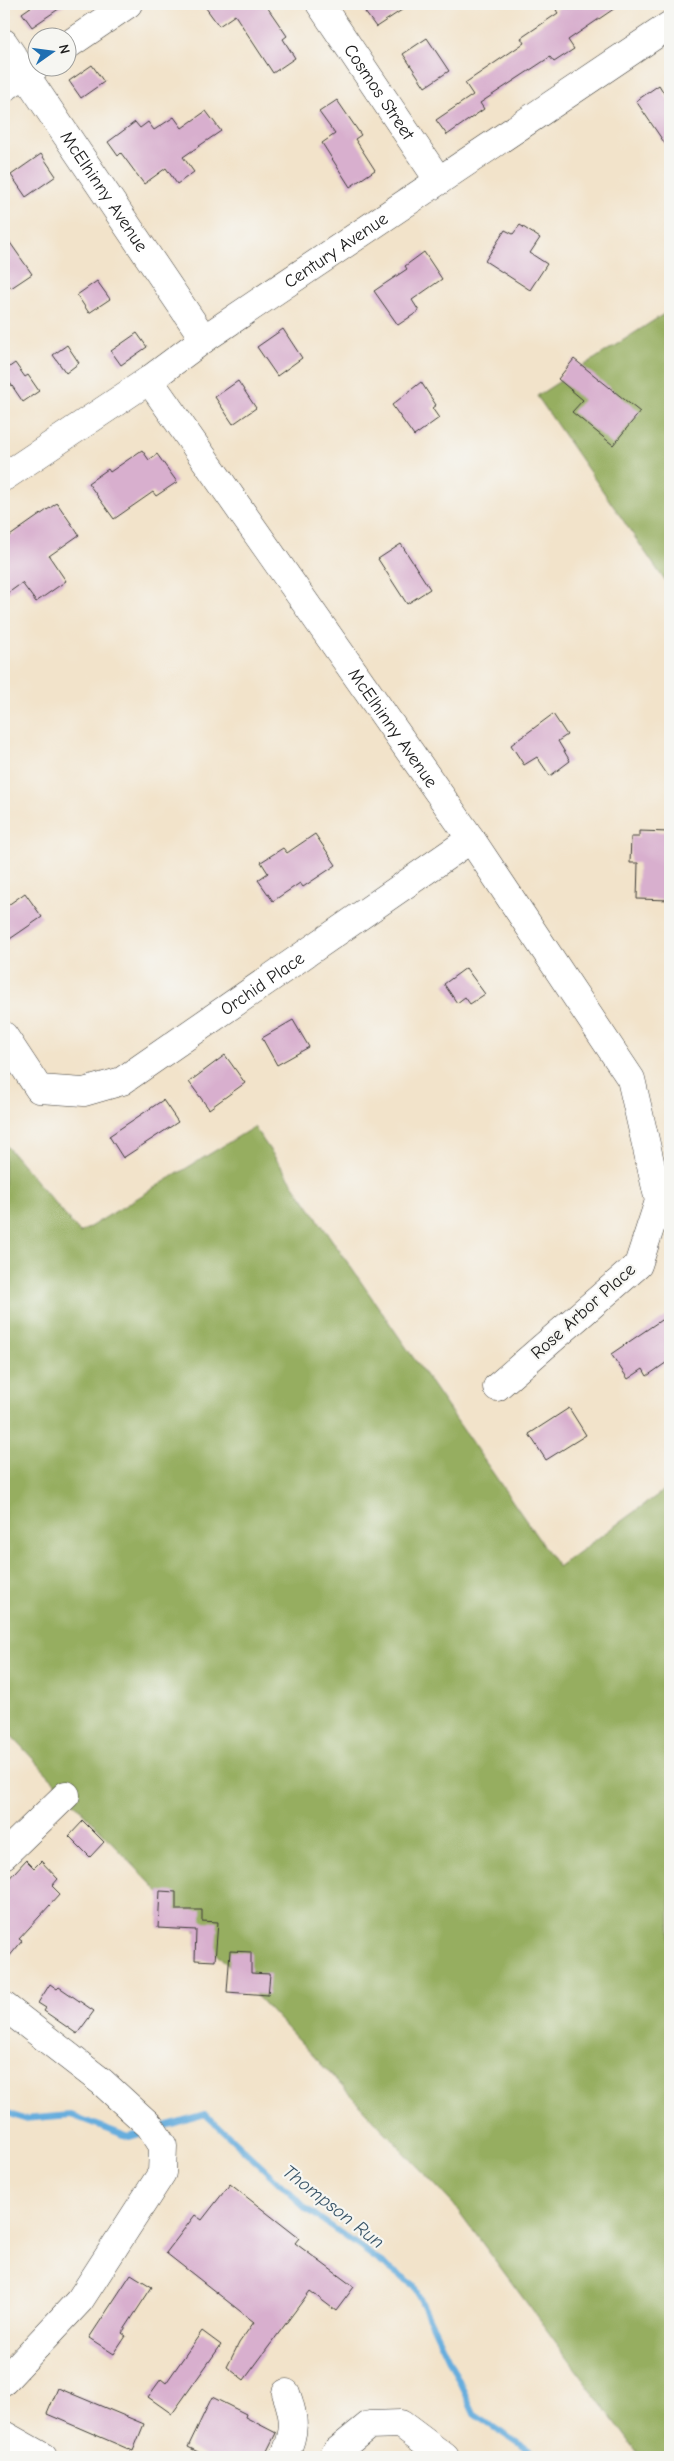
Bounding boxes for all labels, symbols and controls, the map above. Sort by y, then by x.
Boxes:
north arrow [28,28,78,78]
street label: Cosmos Street [339,40,419,145]
text: N [55,42,73,55]
street label: McElhinny Avenue [56,127,152,256]
street label: Century Avenue [280,208,392,293]
street label: McElhinny Avenue [344,664,442,792]
street label: Orchid Place [217,948,309,1020]
street label: Rose Arbor Place [527,1259,640,1364]
water label: Thompson Run [278,2160,388,2253]

